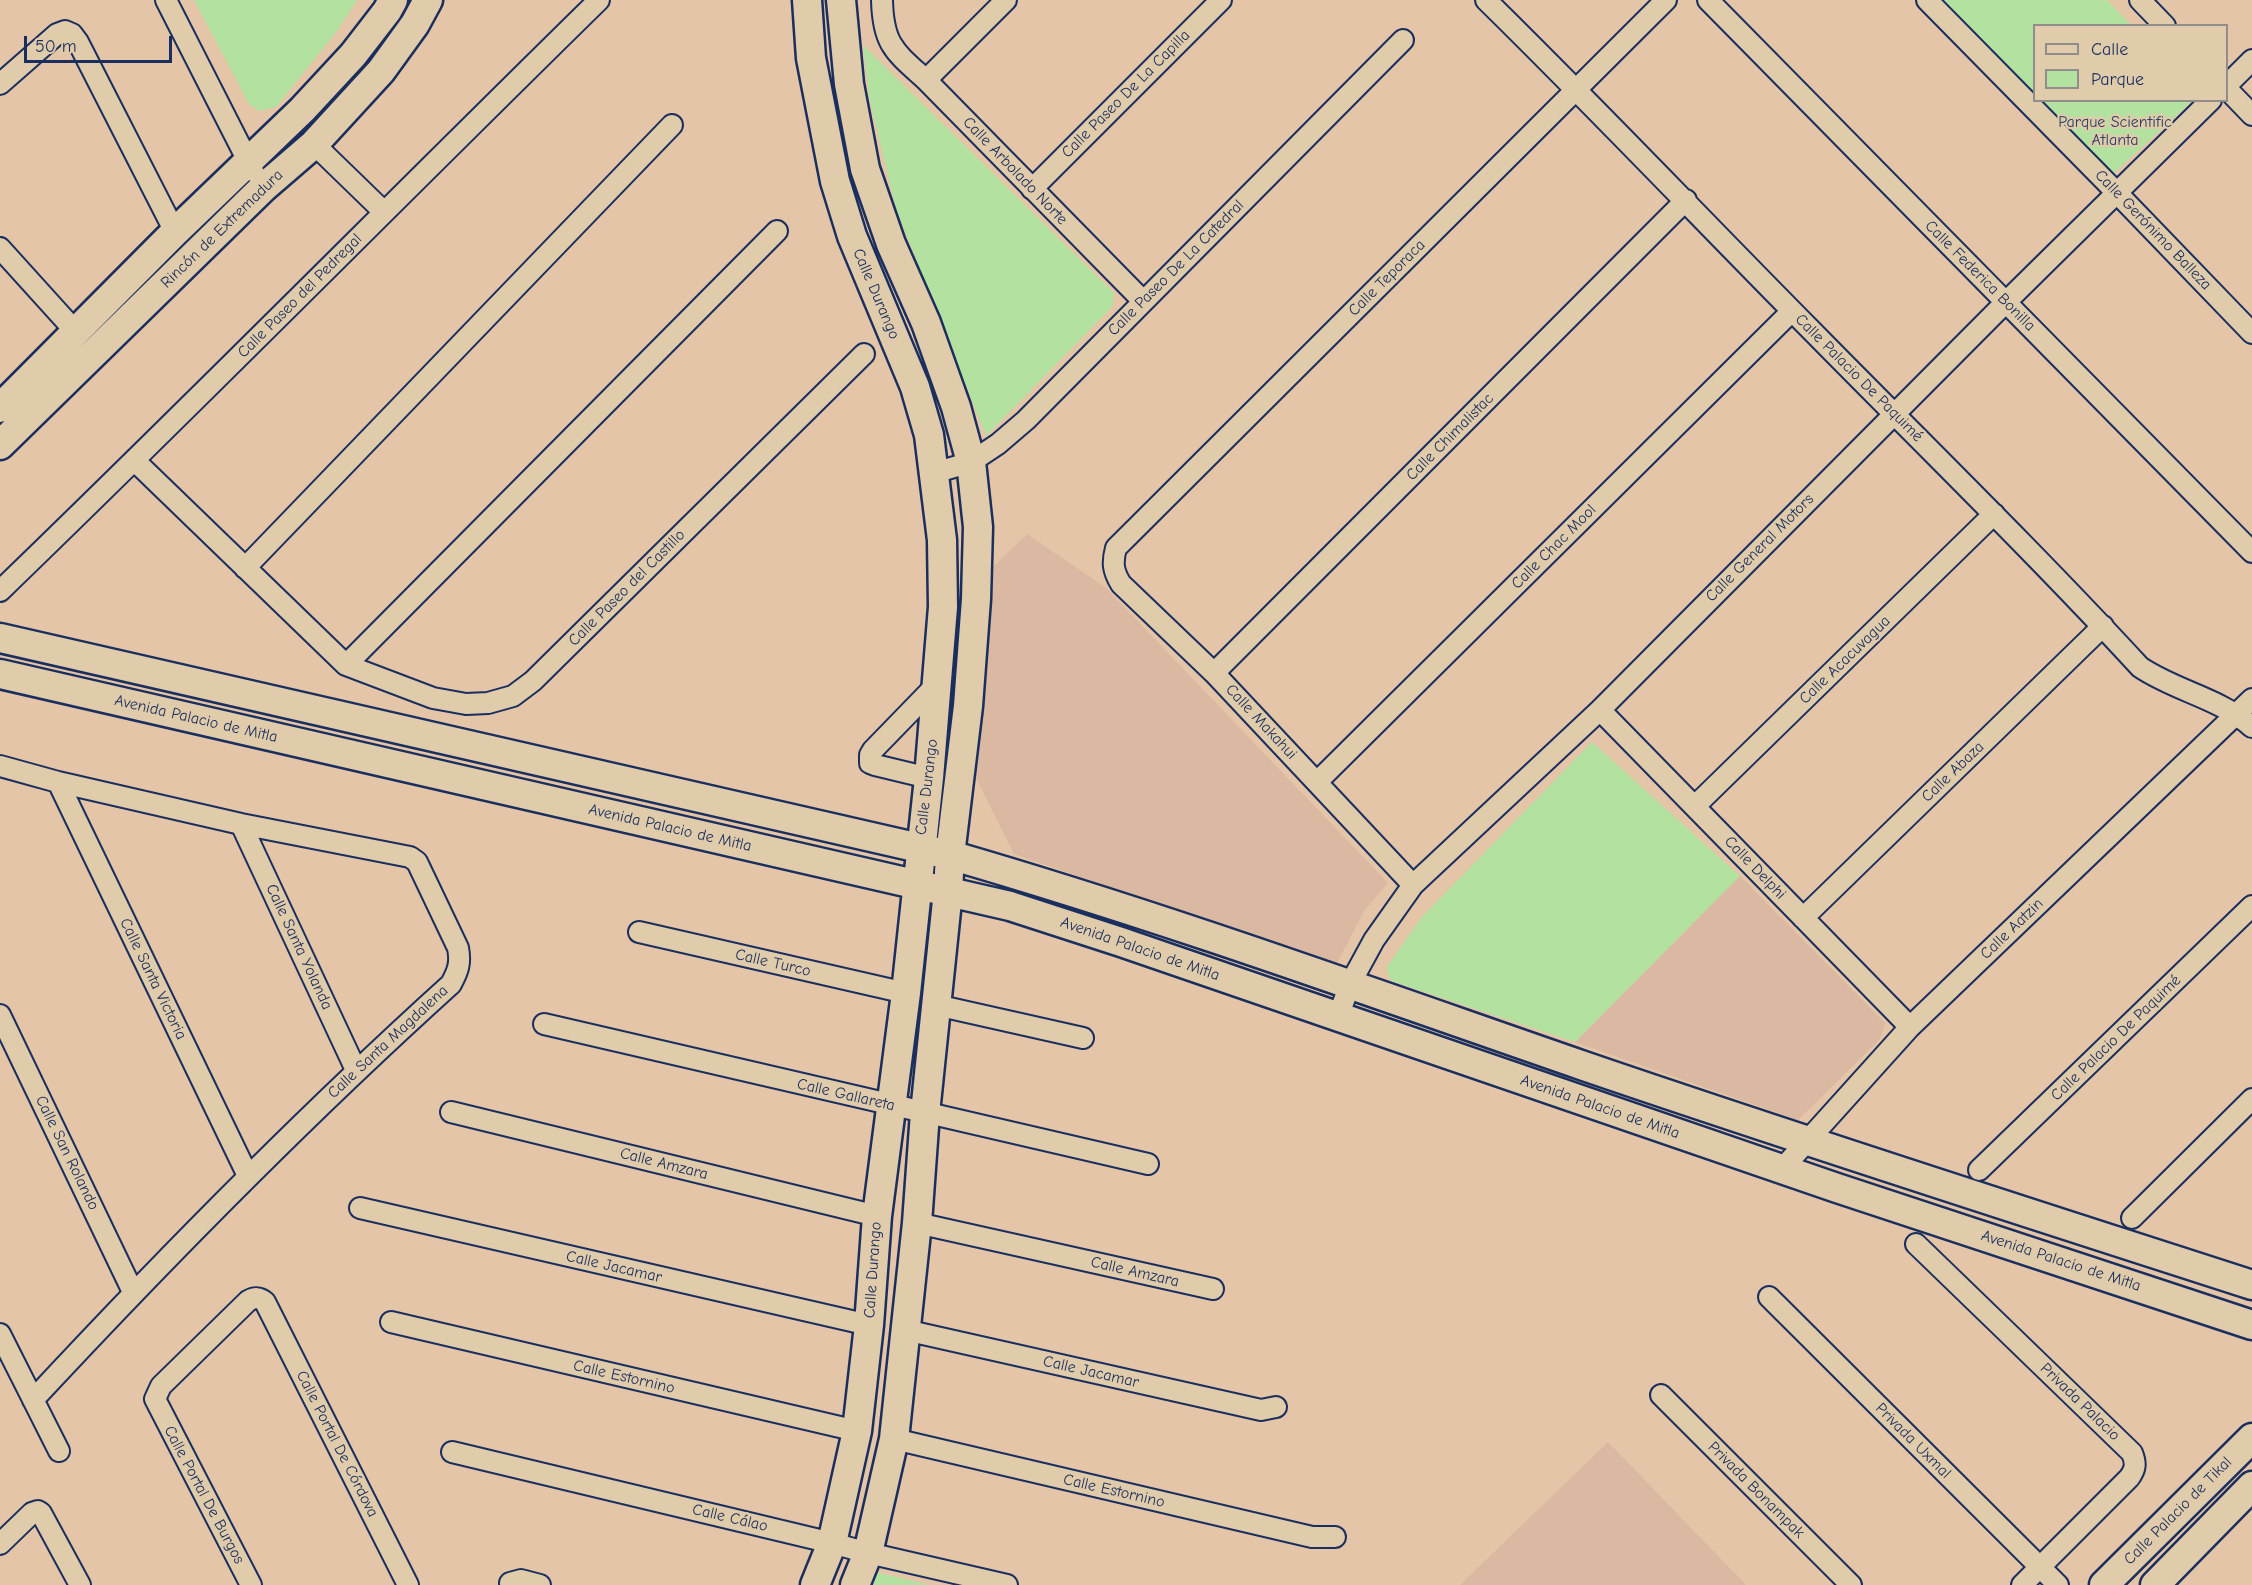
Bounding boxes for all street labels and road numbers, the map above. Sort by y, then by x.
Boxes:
street label: Calle Paseo De La Capilla [1058,26,1194,162]
street label: Calle Arbolado Norte [959,113,1071,229]
street label: Rincón de Extremadura [157,166,287,292]
street label: Calle Gerónimo Balleza [2091,166,2215,294]
street label: Calle Paseo De La Catedral [1104,196,1248,340]
street label: Calle Federica Bonilla [1921,217,2039,335]
street label: Calle Paseo del Pedregal [234,230,366,362]
street label: Calle Teporaca [1345,236,1429,320]
street label: Calle Durango [848,246,904,342]
street label: Calle Palacio De Paquimé [1791,310,1927,446]
street label: Calle Chimalistac [1402,389,1498,485]
street label: Calle General Motors [1702,490,1818,606]
street label: Calle Chac Mool [1508,501,1600,593]
street label: Calle Paseo del Castillo [565,526,689,650]
street label: Calle Acacuvagua [1795,612,1895,708]
street label: Calle Makahui [1221,680,1301,764]
street label: Avenida Palacio de Mitla [113,691,279,747]
street label: Calle Durango [912,738,942,836]
street label: Calle Abaza [1918,738,1988,806]
street label: Avenida Palacio de Mitla [587,800,753,856]
street label: Calle Delphi [1720,832,1790,904]
street label: Calle Santa Yolanda [261,881,337,1013]
street label: Calle Aatzin [1977,894,2047,964]
street label: Avenida Palacio de Mitla [1058,913,1222,985]
street label: Calle Santa Victoria [115,915,191,1043]
street label: Calle Turco [733,945,813,981]
street label: Calle Palacio De Paquimé [2047,971,2185,1105]
street label: Calle Santa Magdalena [324,981,452,1103]
street label: Avenida Palacio de Mitla [1518,1071,1682,1143]
street label: Calle Gallareta [795,1074,897,1116]
street label: Calle San Rolando [31,1093,103,1213]
street label: Calle Amzara [618,1144,710,1184]
street label: Calle Durango [860,1221,886,1319]
street label: Avenida Palacio de Mitla [1979,1226,2143,1296]
street label: Calle Jacamar [564,1247,664,1287]
street label: Calle Amzara [1089,1253,1181,1291]
street label: Calle Jacamar [1041,1352,1141,1392]
street label: Calle Estornino [571,1356,677,1398]
street label: Privada Palacio [2036,1359,2124,1445]
street label: Calle Portal De Córdova [292,1368,382,1520]
street label: Privada Uxmal [1871,1399,1955,1483]
street label: Calle Portal De Burgos [159,1423,249,1567]
street label: Privada Bonampak [1704,1438,1808,1542]
street label: Calle Palacio de Tikal [2120,1453,2236,1569]
street label: Calle Estornino [1061,1470,1167,1512]
street label: Calle Cálao [690,1500,770,1536]

